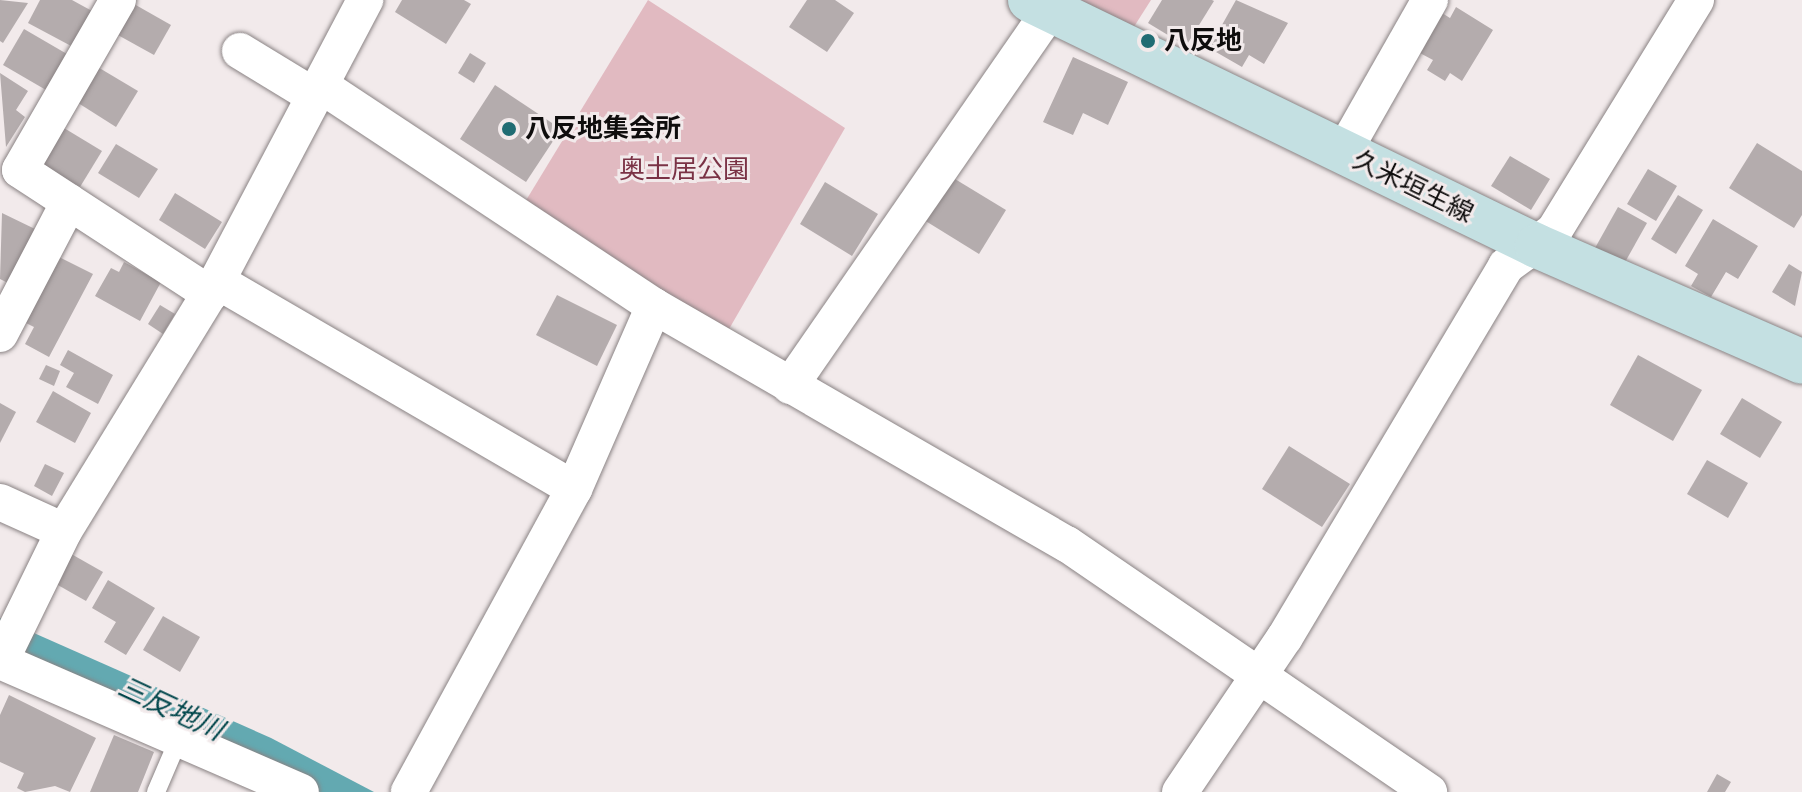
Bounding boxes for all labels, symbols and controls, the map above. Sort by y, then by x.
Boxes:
place label: 八反地 [1164,25,1242,57]
marker: 八反地 [1139,32,1157,50]
place label: 八反地集会所 [525,113,681,145]
marker: 八反地集会所 [500,120,518,138]
street label: 久米垣生線 [1348,144,1478,230]
park label: 奥土居公園 [619,154,749,186]
water label: 三反地川 [113,669,229,747]

